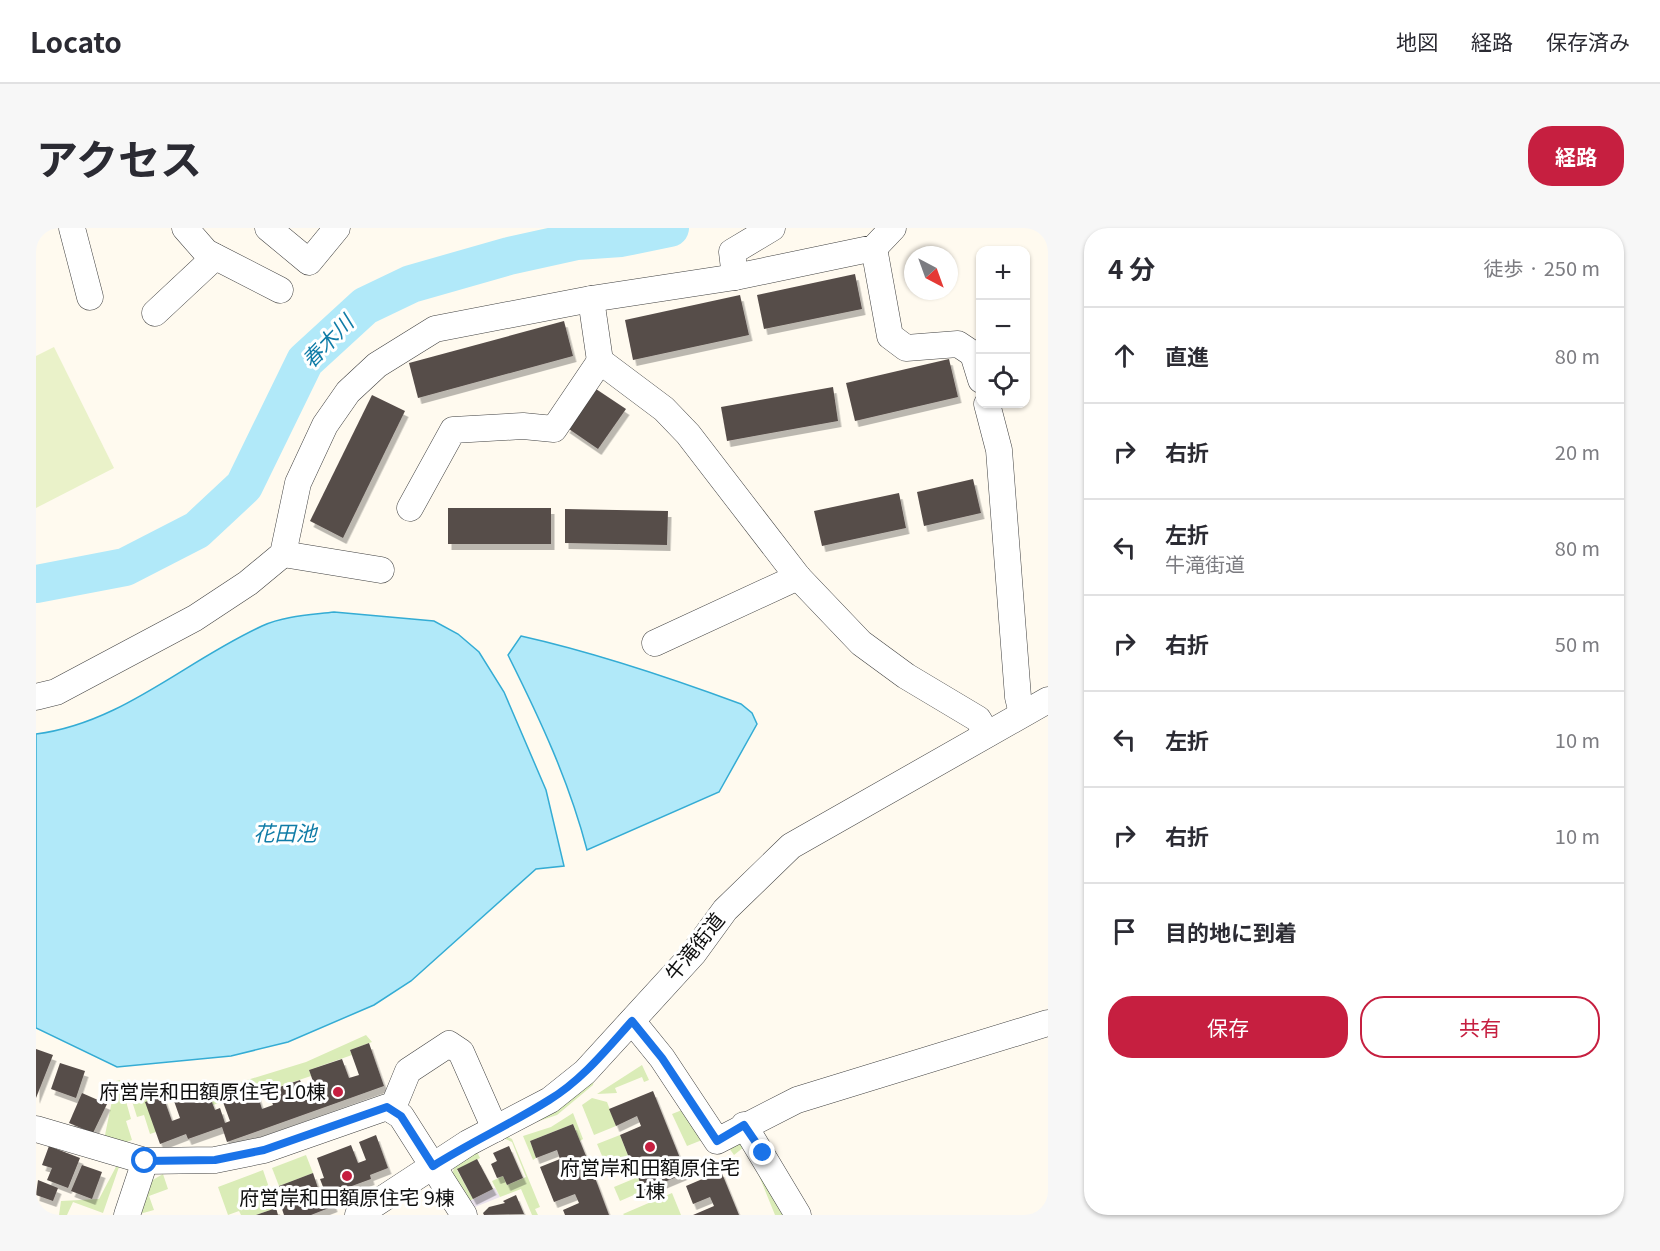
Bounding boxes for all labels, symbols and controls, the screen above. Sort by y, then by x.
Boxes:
text: Locato [30,21,122,61]
text: 地図 [1396,26,1438,56]
text: 経路 [1471,26,1513,56]
text: 保存済み [1546,26,1630,56]
text: アクセス [36,126,202,187]
button: 経路 [1528,126,1624,186]
north arrow [904,246,958,300]
map controls [976,246,1030,408]
button: + [976,246,1030,300]
text: 4 分 [1108,249,1155,286]
text: 徒歩 · 250 m [1484,253,1600,282]
button: − [976,300,1030,354]
water label: 春木川 [294,306,361,374]
icon: ahead [1108,339,1141,372]
text: 直進 [1165,339,1209,371]
text: 80 m [1555,341,1600,370]
button: locate [976,354,1030,408]
icon: right [1108,435,1141,468]
text: 右折 [1165,435,1209,467]
text: 20 m [1555,437,1600,466]
text: 左折 [1165,517,1209,549]
icon: left [1108,531,1141,564]
text: 80 m [1555,533,1600,562]
text: 牛滝街道 [1165,549,1245,578]
icon: right [1108,627,1141,660]
text: 右折 [1165,627,1209,659]
text: 50 m [1555,629,1600,658]
icon: left [1108,723,1141,756]
text: 左折 [1165,723,1209,755]
text: 10 m [1555,725,1600,754]
water label: 花田池 [254,817,318,847]
icon: right [1108,819,1141,852]
text: 右折 [1165,819,1209,851]
text: 10 m [1555,821,1600,850]
street label: 牛滝街道 [657,906,730,986]
icon: arrive [1108,915,1141,948]
text: 目的地に到着 [1165,915,1297,947]
button: 保存 [1108,996,1348,1058]
button: 共有 [1360,996,1600,1058]
place label: 府営岸和田額原住宅 10棟 [99,1076,326,1105]
marker: 府営岸和田額原住宅 10棟 [331,1085,345,1099]
route end [749,1139,775,1165]
marker: 府営岸和田額原住宅 1棟 [643,1140,657,1154]
route start [131,1147,157,1173]
place label: 府営岸和田額原住宅 1棟 [560,1152,740,1204]
marker: 府営岸和田額原住宅 9棟 [340,1169,354,1183]
place label: 府営岸和田額原住宅 9棟 [239,1182,455,1211]

